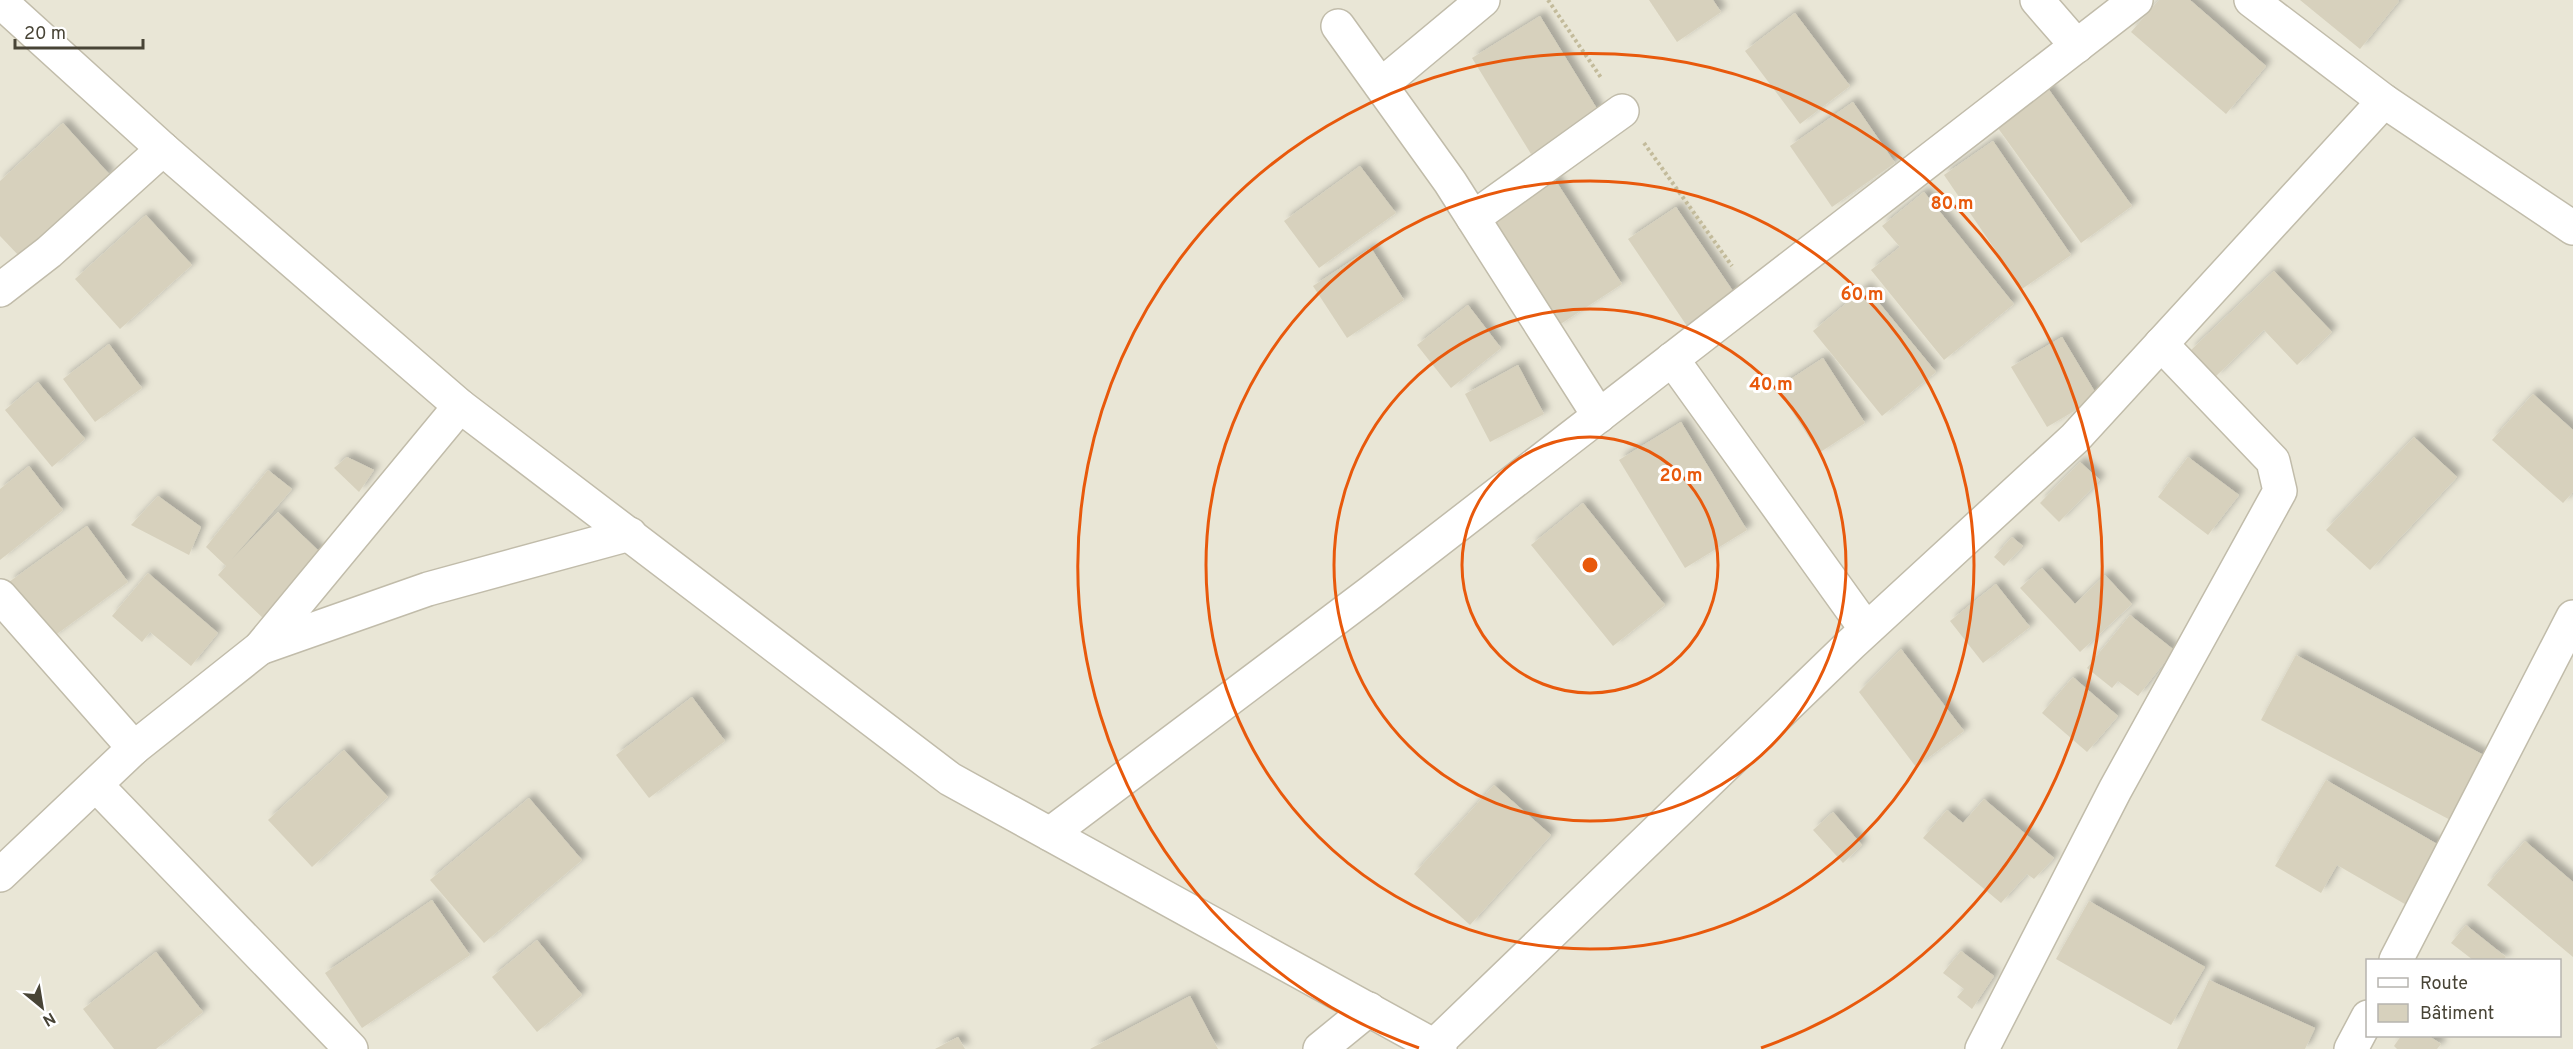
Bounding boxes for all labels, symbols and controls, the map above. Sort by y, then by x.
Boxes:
scale bar [15,12,142,50]
text: 20 m [24,23,66,46]
text: 80 m [1930,193,1974,216]
text: 60 m [1840,284,1884,307]
text: 40 m [1749,374,1793,397]
text: 20 m [1659,465,1703,488]
centre of rings [1580,555,1600,575]
legend [2366,959,2561,1037]
text: Route [2420,973,2468,996]
north arrow [12,977,72,1037]
text: Bâtiment [2420,1003,2494,1026]
text: N [39,1007,58,1030]

